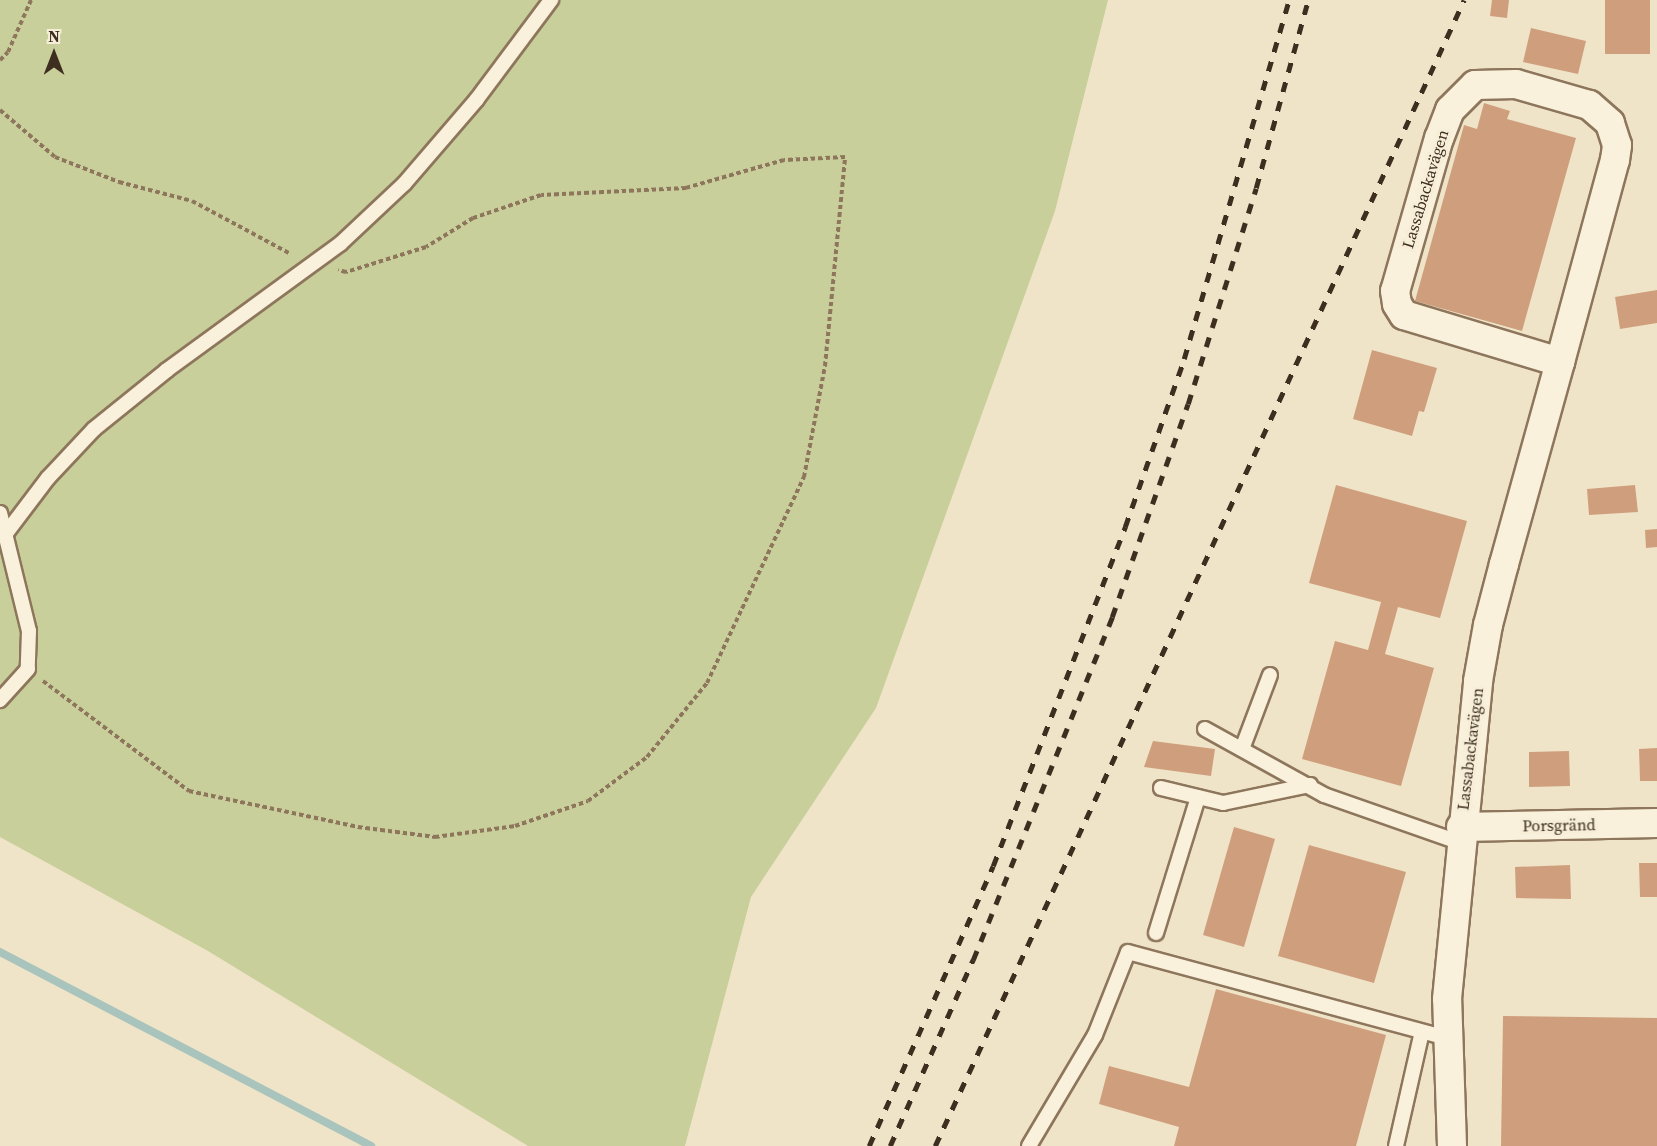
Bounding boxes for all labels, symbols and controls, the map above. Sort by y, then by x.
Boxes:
north arrow [24,24,84,84]
text: N [48,25,60,47]
street label: Lassabackavägen [1398,127,1452,251]
street label: Lassabackavägen [1453,687,1487,811]
street label: Porsgränd [1522,815,1596,835]

